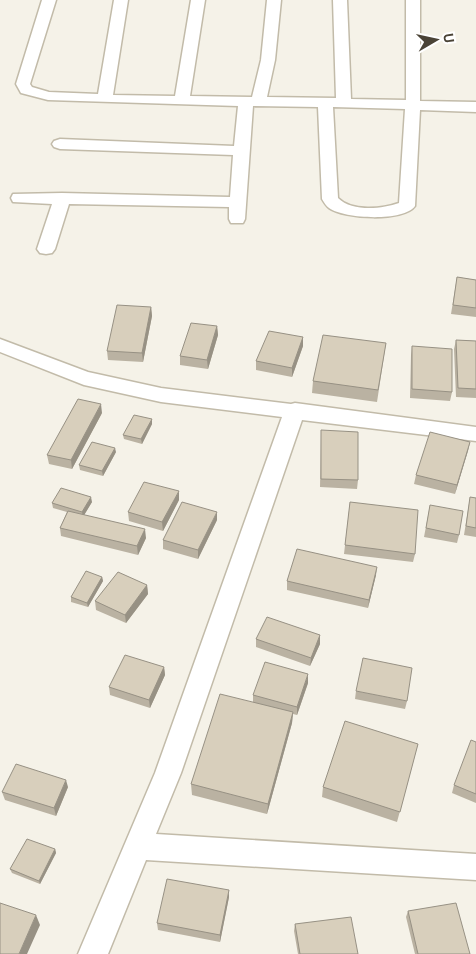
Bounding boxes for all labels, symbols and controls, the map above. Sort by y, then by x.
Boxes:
north arrow [411,15,461,65]
text: U [440,32,458,44]

